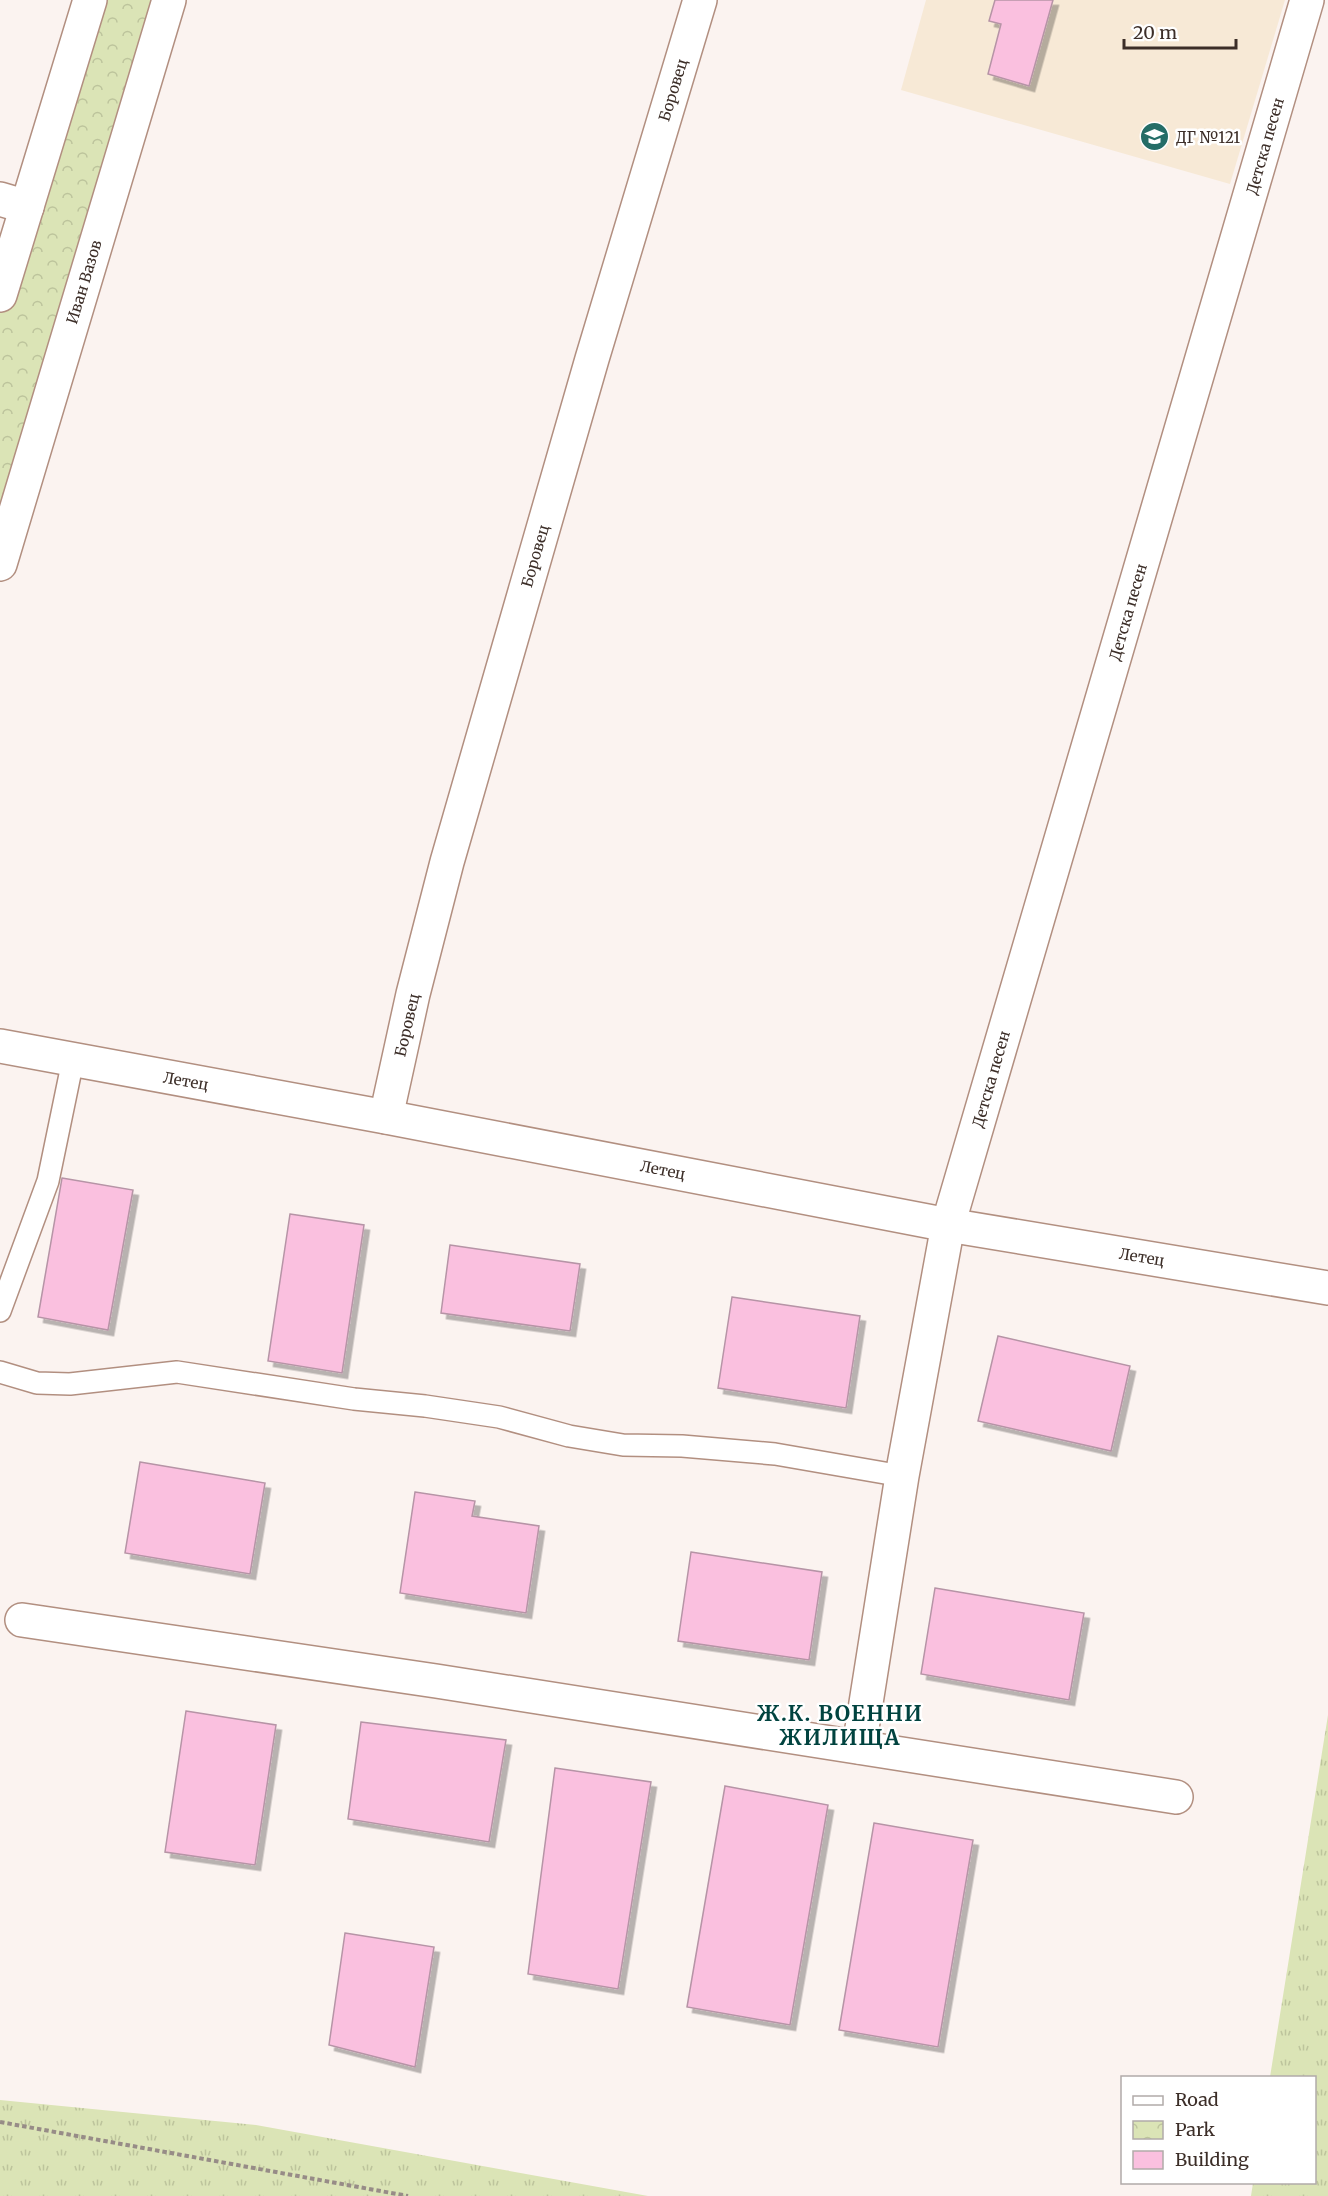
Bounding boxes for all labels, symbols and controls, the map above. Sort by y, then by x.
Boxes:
scale bar [1124,12,1236,50]
text: 20 m [1133,21,1177,44]
street label: Боровец [654,56,692,124]
street label: Детска песен [1242,95,1288,197]
school or university icon: ДГ №121 [1139,121,1171,153]
place label: ДГ №121 [1176,128,1240,147]
street label: Иван Вазов [62,238,106,326]
street label: Боровец [517,522,553,590]
street label: Детска песен [1105,561,1151,663]
street label: Боровец [390,991,424,1059]
street label: Детска песен [968,1028,1014,1130]
street label: Летец [162,1068,210,1094]
street label: Летец [639,1156,687,1184]
street label: Летец [1118,1244,1166,1270]
district label: Ж.К. ВОЕННИ ЖИЛИЩА [757,1700,923,1751]
legend [1121,2076,1316,2184]
text: Road [1175,2088,1219,2111]
text: Park [1175,2118,1216,2141]
text: Building [1175,2148,1249,2171]

